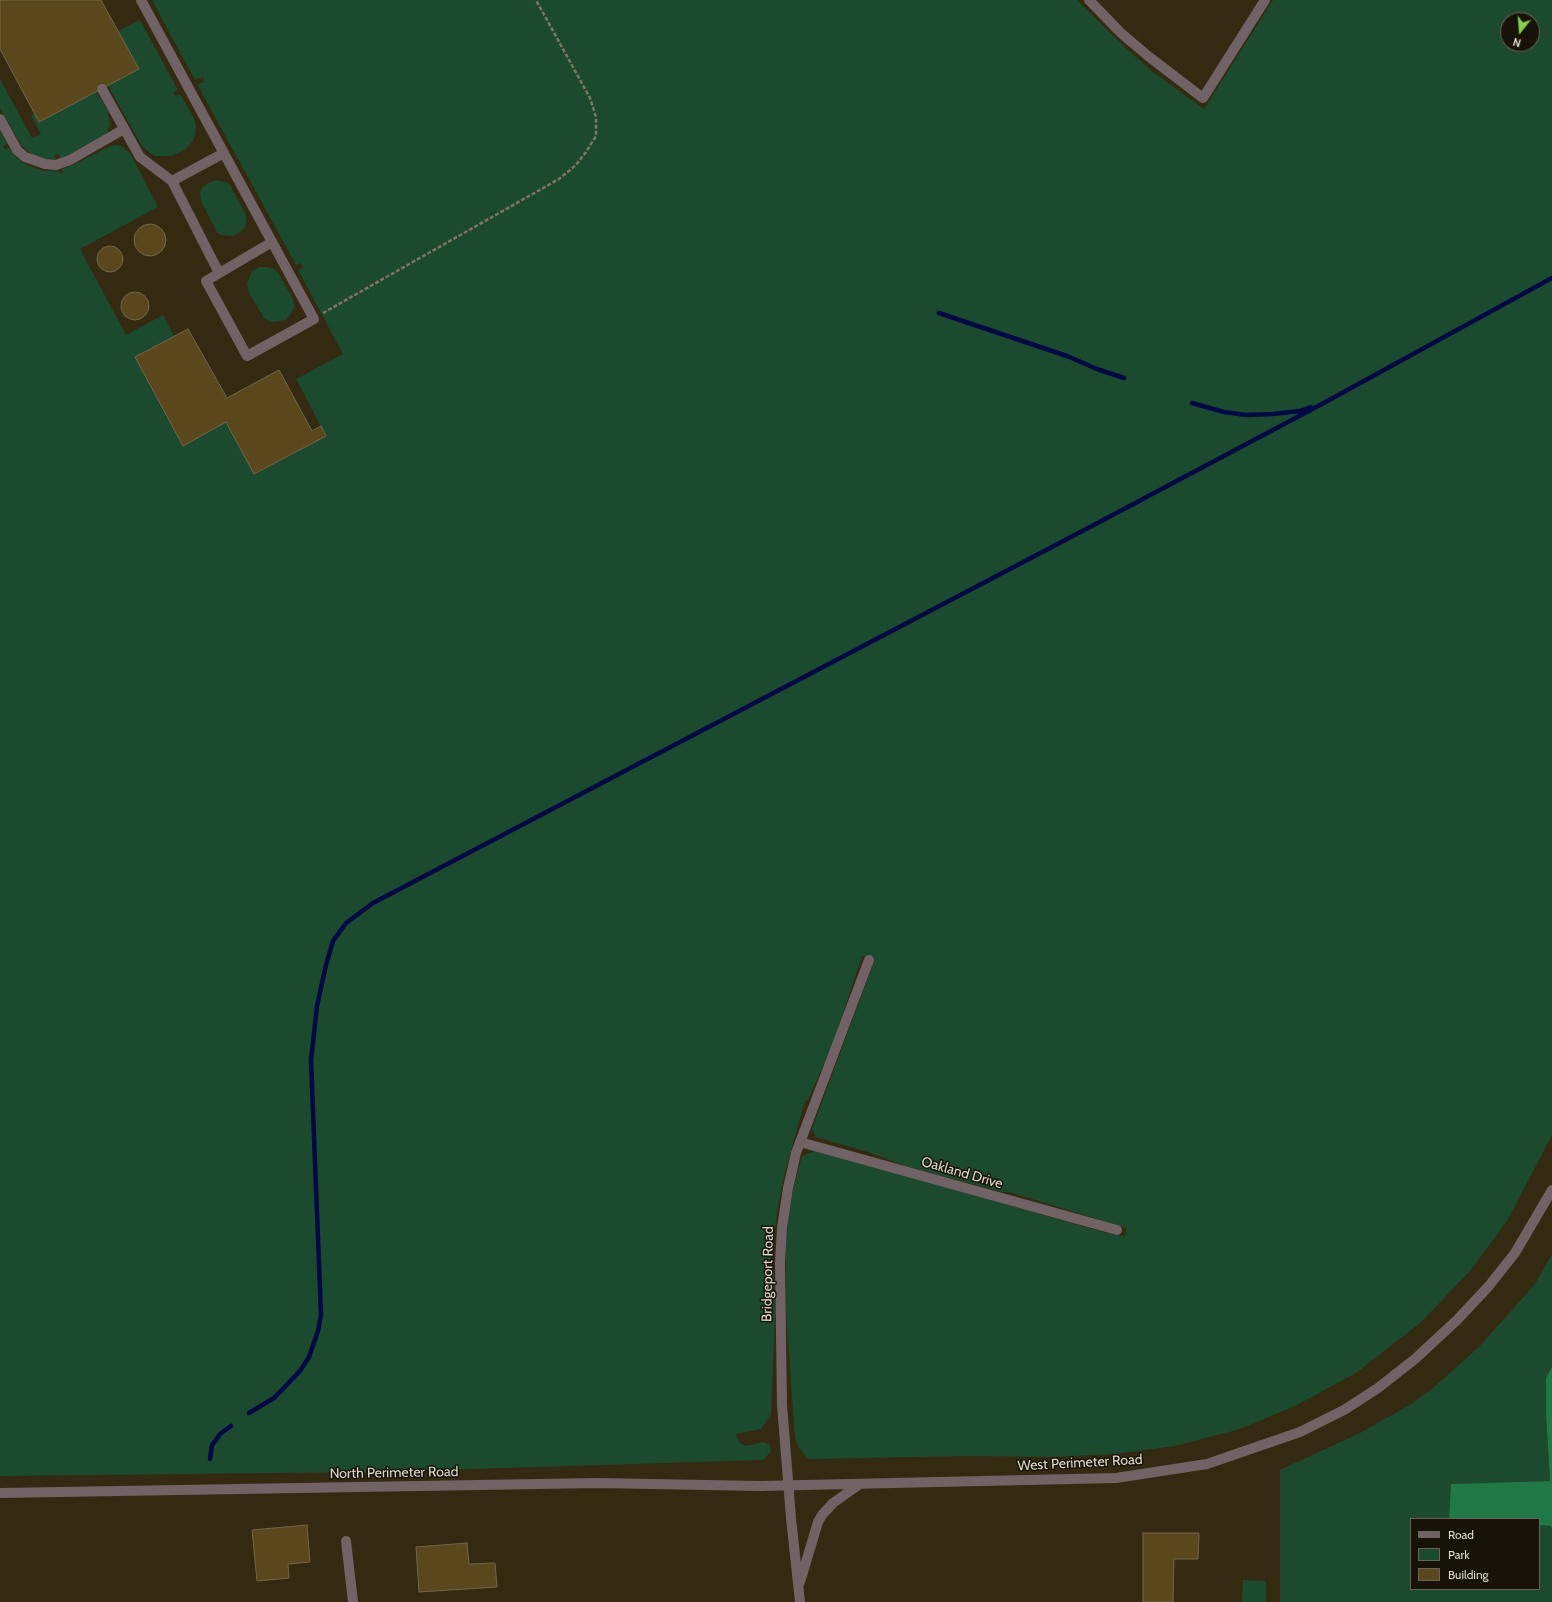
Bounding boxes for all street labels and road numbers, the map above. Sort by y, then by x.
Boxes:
street label: Oakland Drive [919,1153,1005,1193]
street label: Bridgeport Road [759,1226,777,1322]
street label: West Perimeter Road [1017,1451,1143,1475]
street label: North Perimeter Road [329,1463,459,1483]

